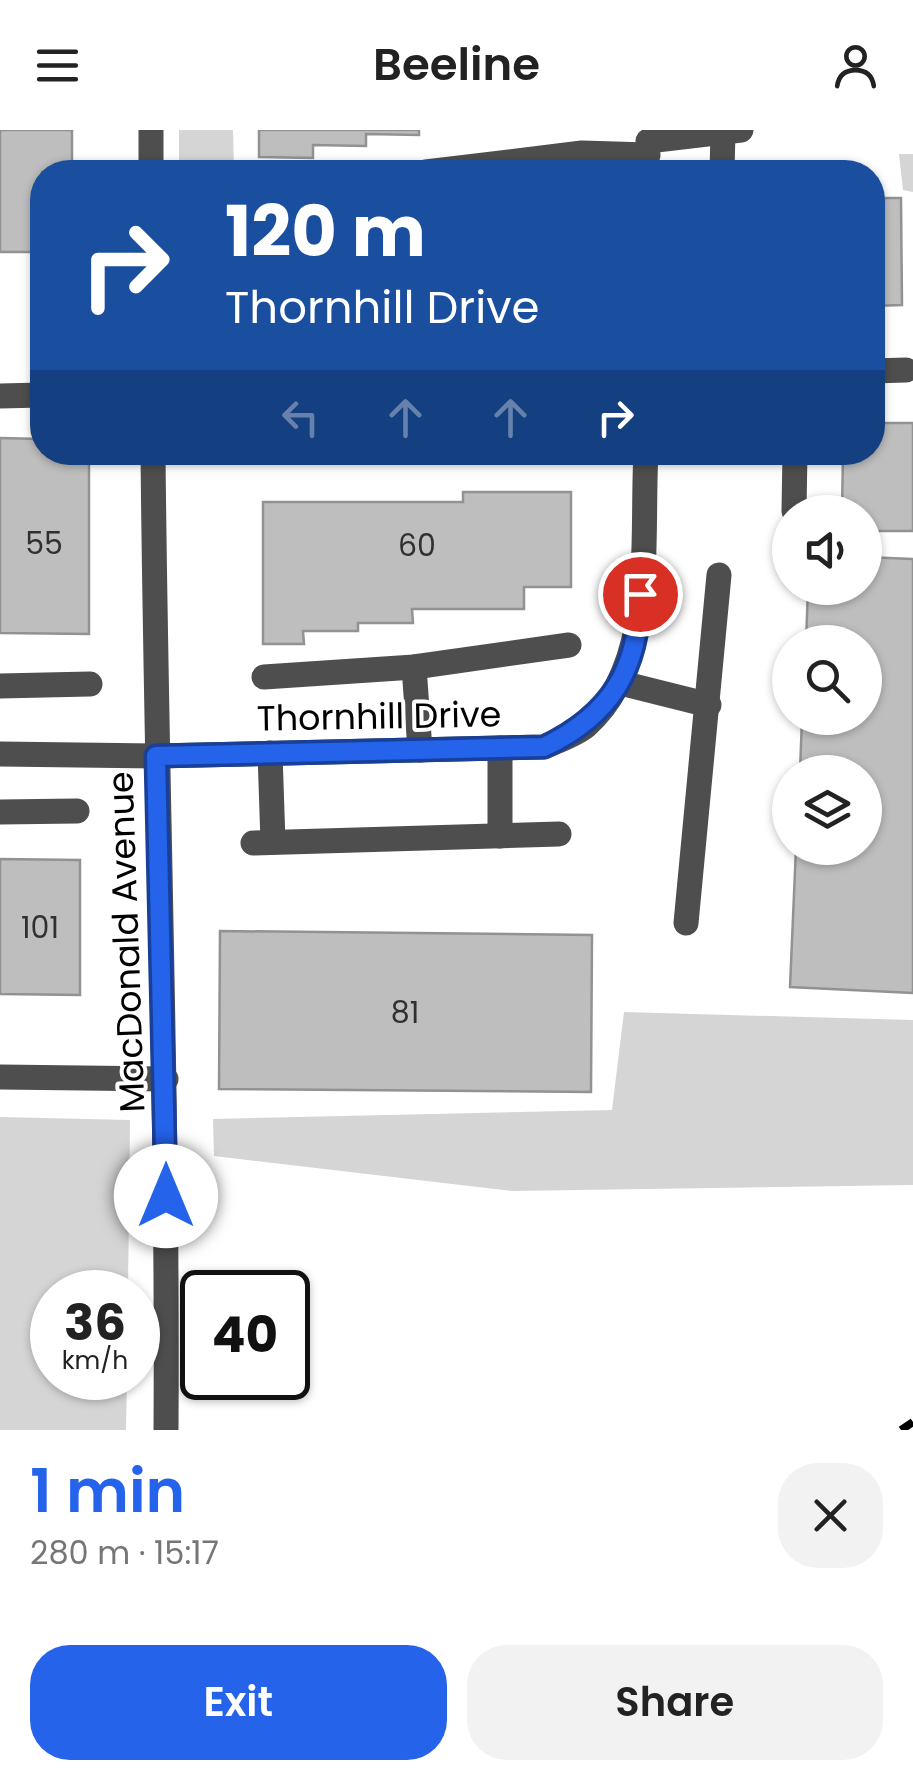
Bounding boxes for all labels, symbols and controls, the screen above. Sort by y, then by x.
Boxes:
text: Beeline [373,33,540,96]
icon: menu [30,38,85,93]
icon: person [828,38,883,93]
text: 120 m [225,182,426,281]
icon: right [60,200,190,330]
text: Thornhill Drive [225,276,539,339]
icon: left [273,390,328,445]
icon: ahead [378,390,433,445]
icon: ahead [483,390,538,445]
icon: right [588,390,643,445]
map controls [772,495,882,865]
button: sound [772,495,882,605]
house number: 55 [25,522,63,565]
house number: 60 [398,524,436,567]
pin [598,552,683,637]
icon: arrive [613,567,668,622]
button: search [772,625,882,735]
street label: Thornhill Drive [256,689,502,743]
button: layers [772,755,882,865]
street label: MacDonald Avenue [96,771,156,1113]
house number: 101 [21,906,59,949]
house number: 81 [391,991,419,1034]
position arrow [114,1144,218,1248]
speed limit sign: 40 [180,1270,310,1400]
text: 36 [64,1287,126,1358]
text: km/h [62,1343,128,1378]
text: 1 min [30,1449,185,1533]
button: close [778,1463,883,1568]
text: 280 m · 15:17 [30,1530,219,1575]
button: Exit [30,1645,447,1760]
button: Share [467,1645,883,1760]

